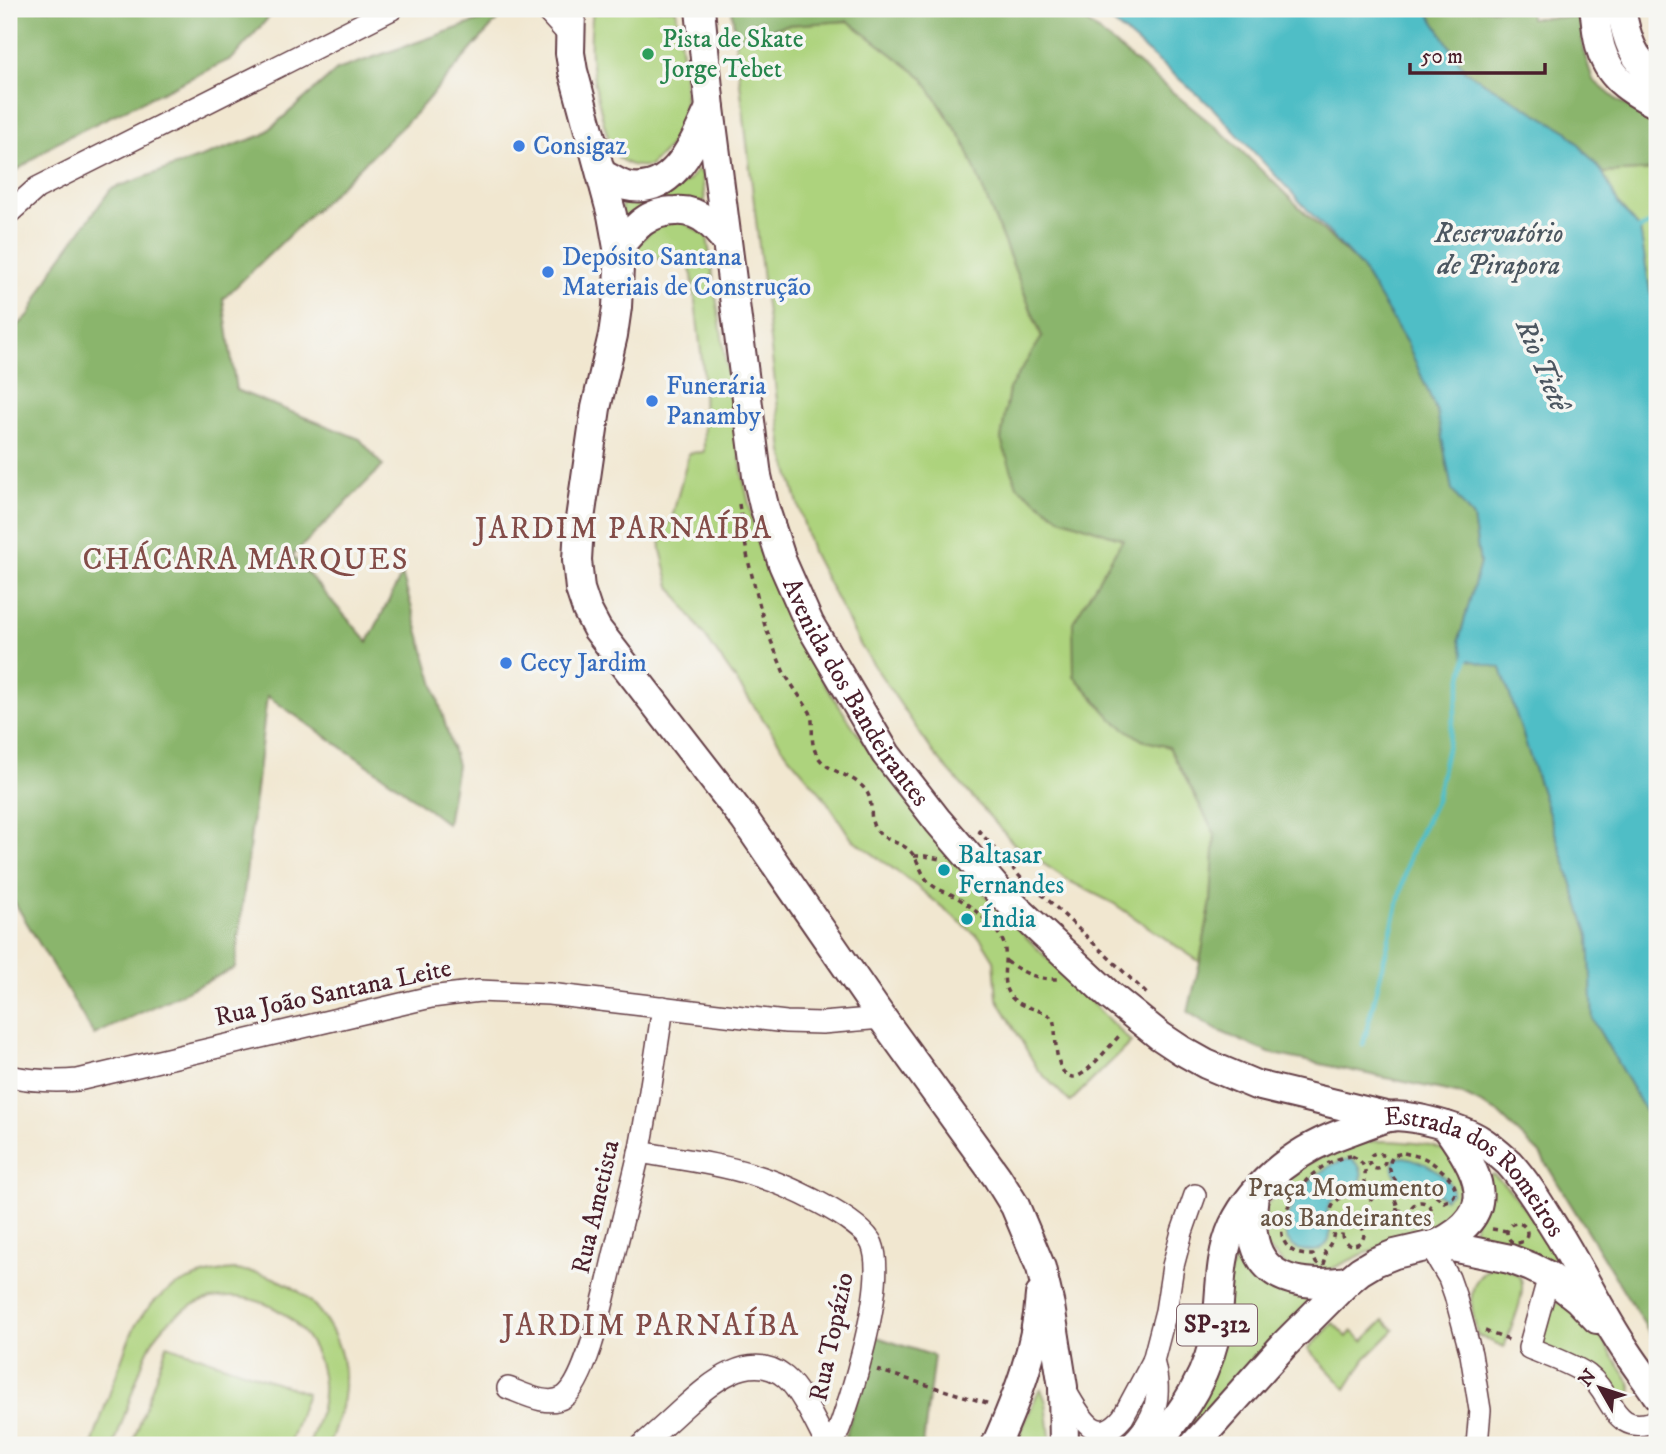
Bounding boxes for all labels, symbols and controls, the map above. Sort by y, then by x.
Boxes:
place label: Pista de Skate Jorge Tebet [660,23,803,86]
scale bar [1410,32,1545,76]
text: 50 m [1421,44,1463,70]
marker: Pista de Skate Jorge Tebet [640,46,656,62]
place label: Consigaz [533,130,627,163]
marker: Consigaz [511,138,527,154]
water label: Reservatório de Pirapora [1434,216,1563,283]
place label: Depósito Santana Materiais de Construção [562,241,811,304]
marker: Depósito Santana Materiais de Construção [540,264,556,280]
water label: Rio Tietê [1507,313,1578,418]
place label: Funerária Panamby [666,370,766,433]
marker: Funerária Panamby [644,393,660,409]
district label: JARDIM PARNAÍBA [472,509,773,548]
district label: CHÁCARA MARQUES [82,540,410,579]
street label: Avenida dos Bandeirantes [775,573,937,813]
place label: Cecy Jardim [520,647,647,680]
marker: Cecy Jardim [498,655,514,671]
place label: Baltasar Fernandes [958,839,1064,902]
marker: Baltasar Fernandes [936,862,952,878]
place label: Índia [981,902,1036,936]
marker: Índia [959,911,975,927]
street label: Rua João Santana Leite [212,952,454,1034]
street label: Estrada dos Romeiros [1383,1099,1572,1243]
street label: Rua Ametista [565,1137,627,1277]
park label: Praça Momumento aos Bandeirantes [1248,1172,1444,1235]
street label: Rua Topázio [802,1270,862,1404]
road number: SP-312 [1177,1304,1257,1345]
district label: JARDIM PARNAÍBA [499,1306,800,1345]
north arrow [1564,1352,1634,1422]
text: N [1574,1365,1602,1392]

